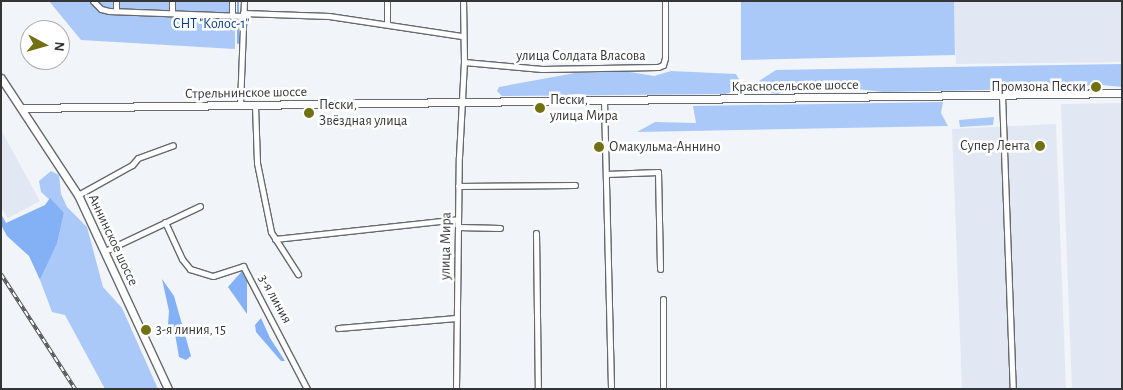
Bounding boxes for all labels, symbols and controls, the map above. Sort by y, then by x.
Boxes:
park label: СНТ "Колос-1" [173,16,249,32]
north arrow [20,20,70,70]
text: N [51,41,66,52]
street label: улица Солдата Власова [516,48,646,64]
street label: Красносельское шоссе [731,76,859,96]
place label: Промзона Пески [991,79,1086,95]
marker: Промзона Пески [1090,81,1102,93]
street label: Стрельнинское шоссе [185,84,307,102]
place label: Пески, улица Мира [550,92,618,124]
place label: Пески, Звёздная улица [319,97,408,130]
marker: Пески, улица Мира [534,102,546,114]
marker: Пески, Звёздная улица [303,107,315,119]
place label: Супер Лента [960,138,1030,154]
place label: Омакульма-Аннино [609,139,721,155]
marker: Супер Лента [1034,140,1046,152]
marker: Омакульма-Аннино [593,141,605,153]
street label: Аннинское шоссе [84,191,142,289]
street label: улица Мира [437,212,455,280]
street label: 3-я линия [255,271,295,327]
place label: 3-я линия, 15 [156,322,226,338]
marker: 3-я линия, 15 [140,324,152,336]

